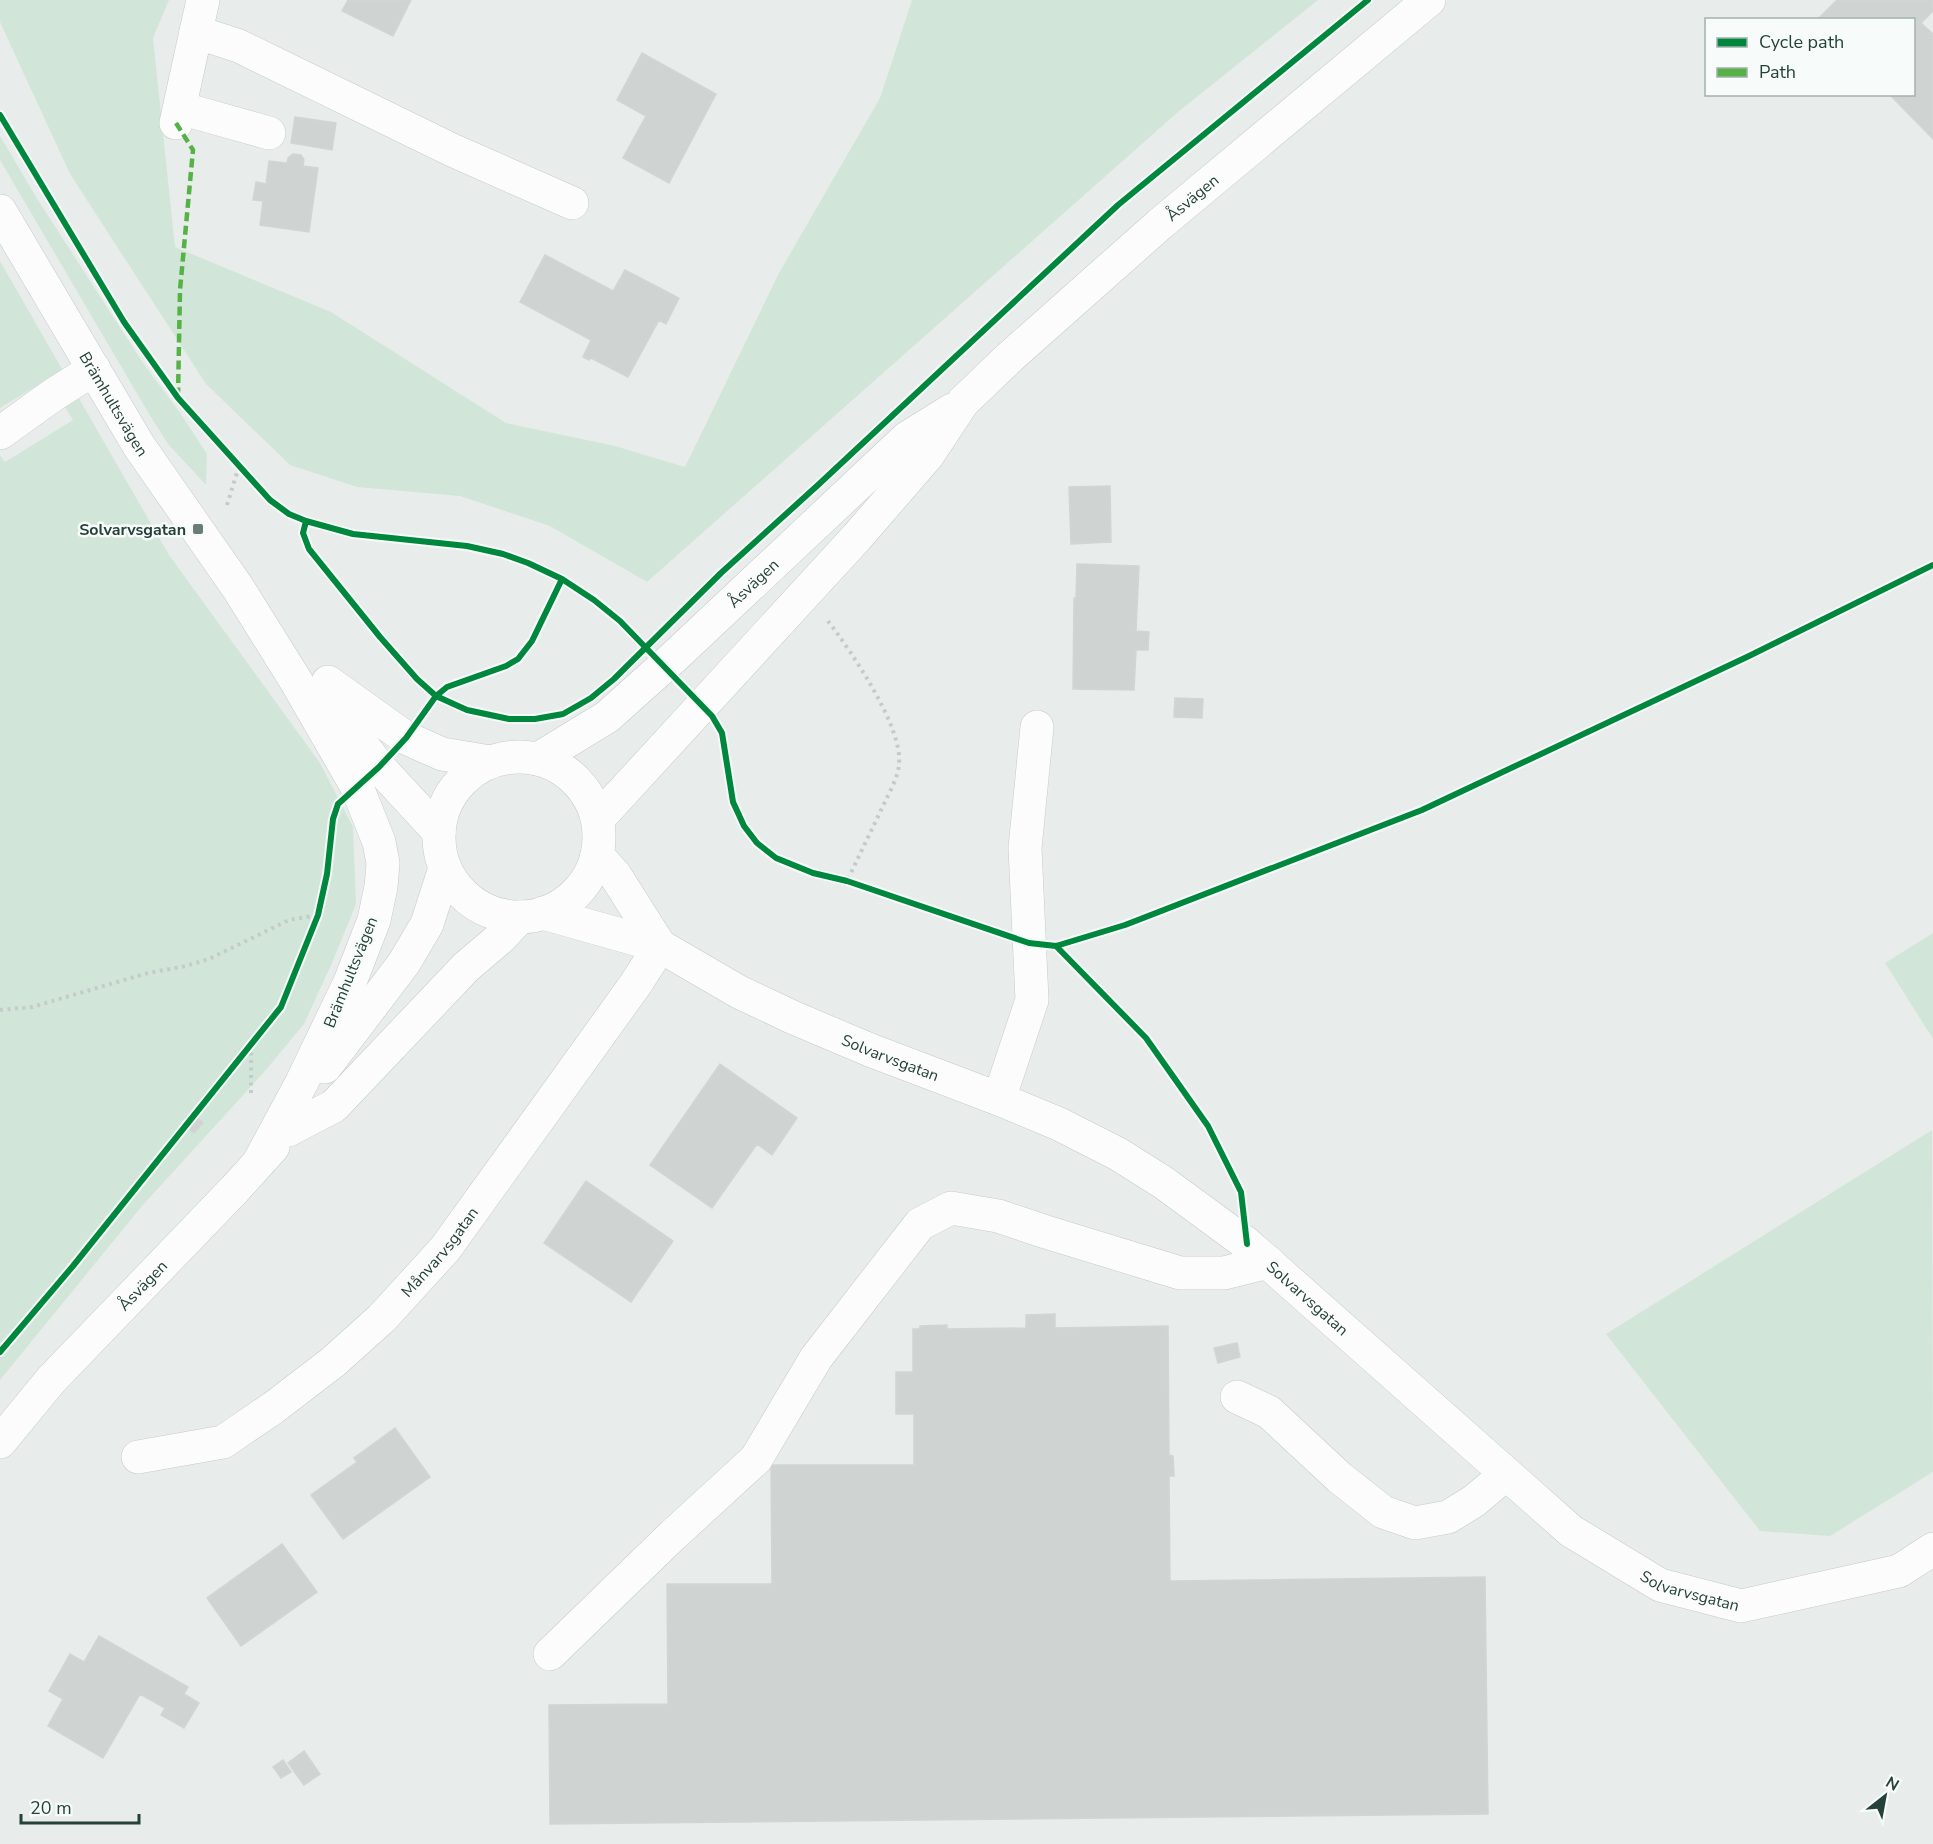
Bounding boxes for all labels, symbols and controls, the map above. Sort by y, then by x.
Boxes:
legend [1705,18,1915,96]
text: Cycle path [1759,30,1844,54]
text: Path [1759,60,1796,84]
street label: Åsvägen [1161,170,1224,227]
street label: Brämhultsvägen [74,348,153,461]
place label: Solvarvsgatan [79,519,186,541]
marker: Solvarvsgatan [191,522,205,536]
street label: Åsvägen [723,554,784,613]
street label: Brämhultsvägen [319,914,383,1031]
street label: Solvarvsgatan [838,1029,942,1087]
street label: Månvarvsgatan [396,1203,484,1302]
street label: Åsvägen [113,1256,173,1316]
street label: Solvarvsgatan [1261,1256,1353,1341]
street label: Solvarvsgatan [1636,1565,1742,1617]
north arrow [1855,1766,1915,1826]
text: N [1881,1771,1903,1797]
scale bar [21,1787,140,1825]
text: 20 m [30,1796,72,1820]

